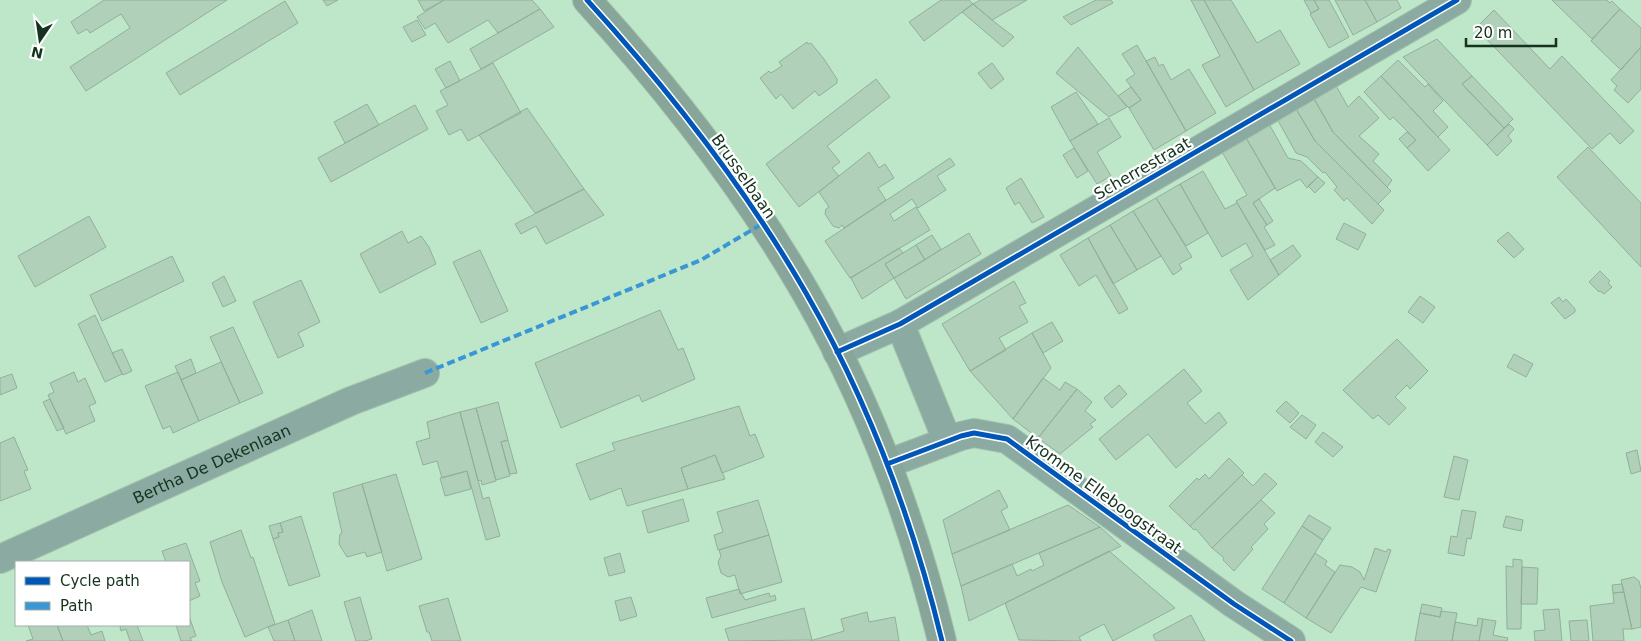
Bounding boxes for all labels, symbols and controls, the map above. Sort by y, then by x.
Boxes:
north arrow [15,15,65,65]
scale bar [1466,15,1556,47]
text: 20 m [1474,24,1512,42]
text: N [30,44,45,62]
street label: Brusselbaan [708,130,780,222]
street label: Scherrestraat [1091,133,1194,204]
street label: Bertha De Dekenlaan [130,420,294,508]
street label: Kromme Elleboogstraat [1022,431,1186,557]
legend [15,561,190,626]
text: Cycle path [60,572,140,590]
text: Path [60,597,93,615]

